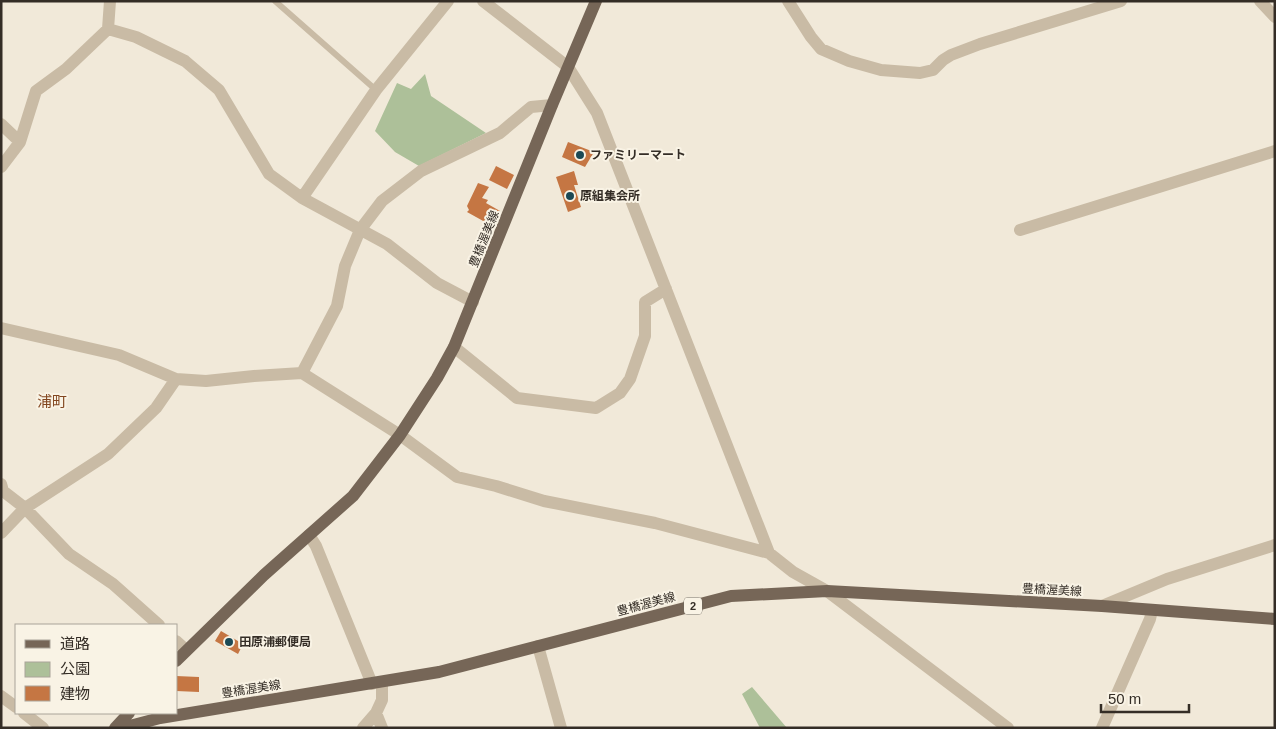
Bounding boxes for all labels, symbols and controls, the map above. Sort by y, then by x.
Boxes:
place label: ファミリーマート [590,148,686,162]
marker: ファミリーマート [574,149,586,161]
place label: 原組集会所 [580,189,640,203]
marker: 原組集会所 [564,190,576,202]
street label: 豊橋渥美線 [466,209,502,269]
district label: 浦町 [37,393,67,410]
street label: 豊橋渥美線 [1022,581,1082,599]
street label: 豊橋渥美線 [615,589,677,619]
road number: 2 [684,598,702,614]
legend [15,624,178,714]
text: 道路 [60,635,90,652]
place label: 田原浦郵便局 [239,635,311,649]
marker: 田原浦郵便局 [223,636,235,648]
text: 公園 [60,660,90,677]
street label: 豊橋渥美線 [220,677,282,701]
scale bar [1101,682,1188,714]
text: 建物 [60,685,90,702]
text: 50 m [1108,690,1141,707]

